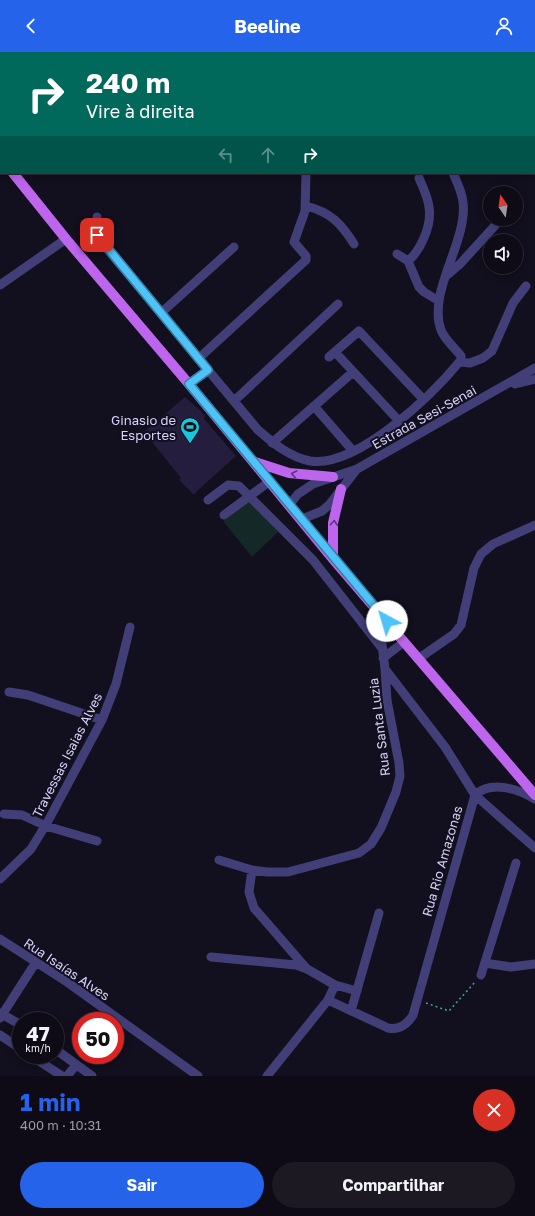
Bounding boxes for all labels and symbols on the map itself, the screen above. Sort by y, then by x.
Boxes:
north arrow [483,186,523,226]
pin [80,218,114,252]
street label: Estrada Sesi-Senai [369,382,479,452]
place label: Ginasio de Esportes [111,412,176,443]
sports icon: Ginasio de Esportes [179,416,201,444]
one-way arrow [291,470,297,478]
one-way arrow [329,520,338,526]
position arrow [366,600,408,642]
street label: Rua Santa Luzia [365,677,393,777]
street label: Travessas Isaias Alves [29,690,105,820]
street label: Rua Rio Amazonas [419,804,466,918]
street label: Rua Isaías Alves [21,934,113,1004]
speed limit sign: 50 [72,1012,124,1064]

